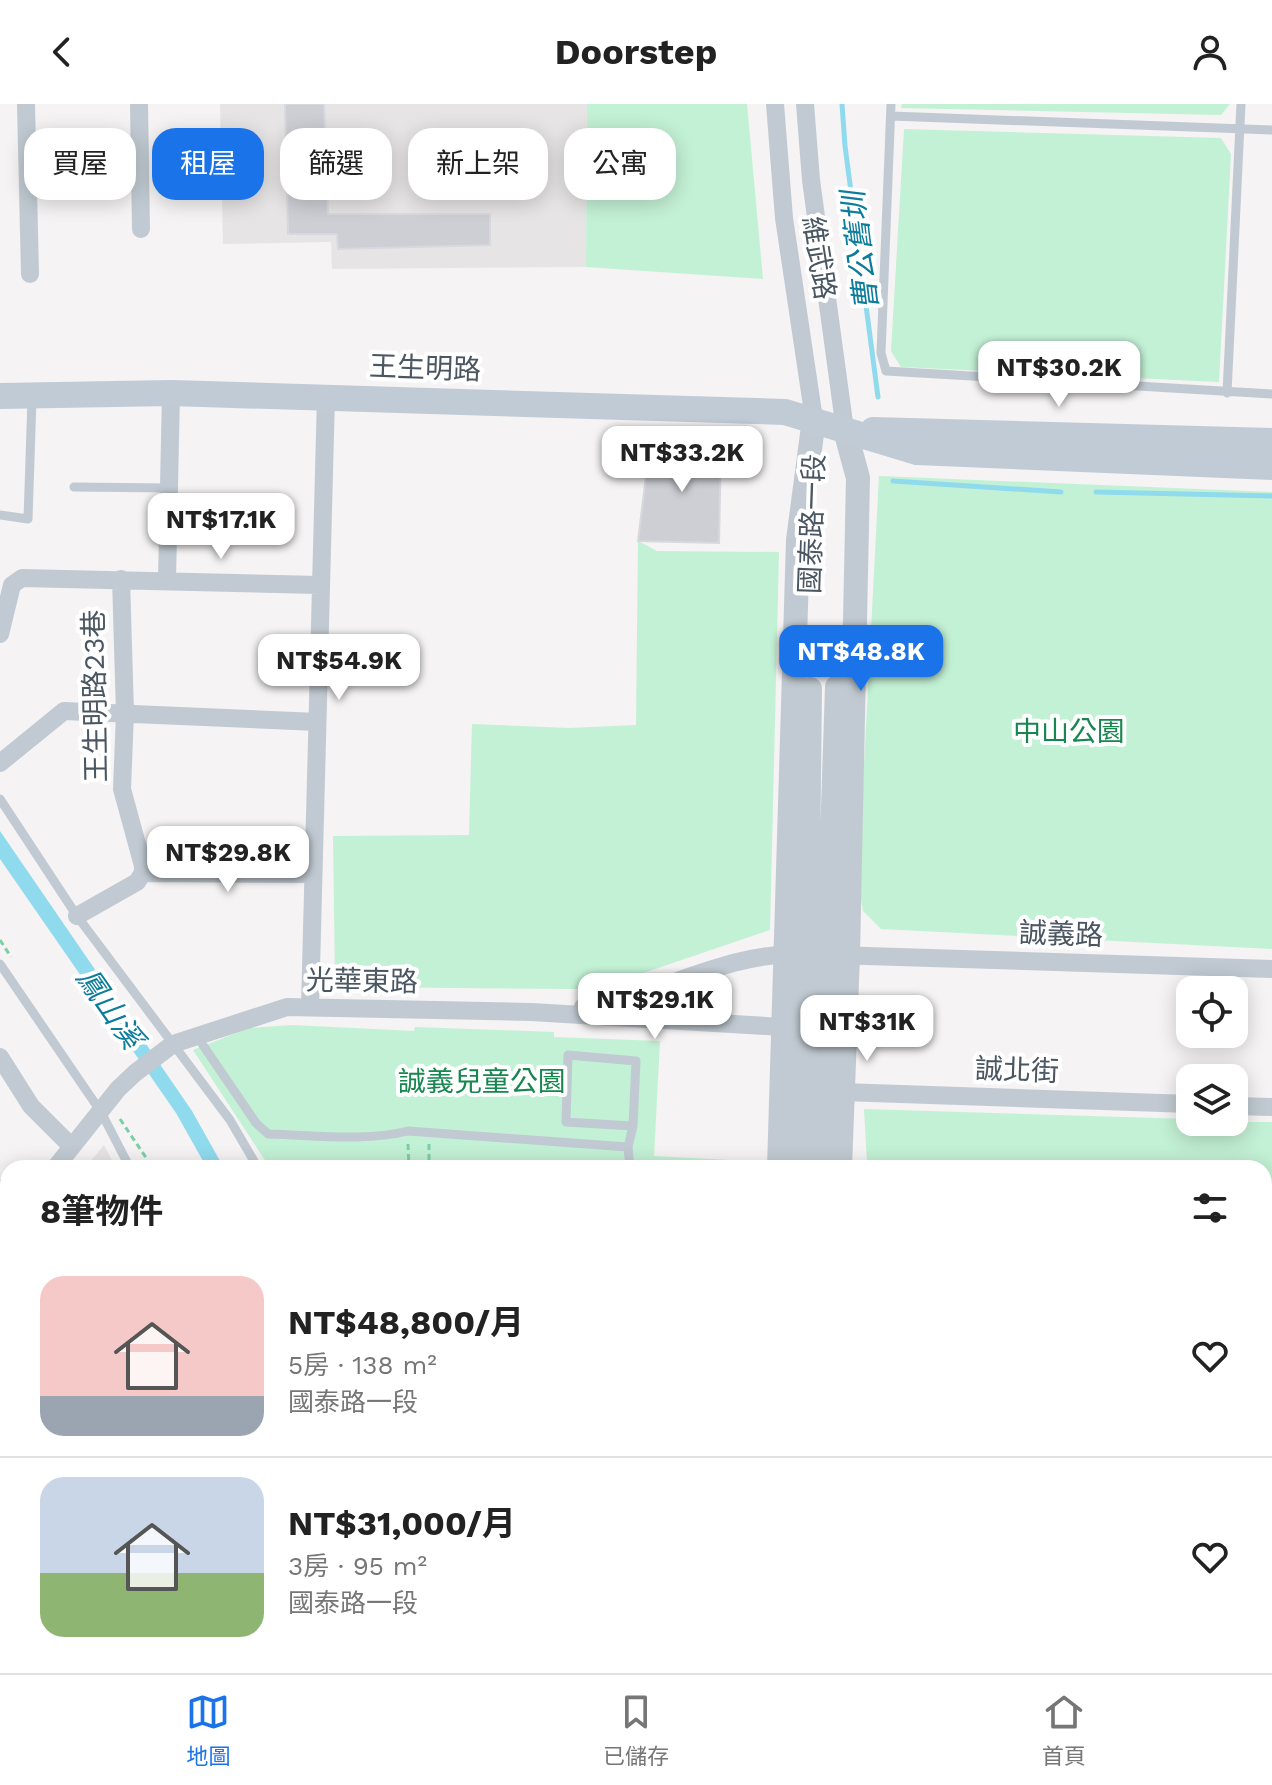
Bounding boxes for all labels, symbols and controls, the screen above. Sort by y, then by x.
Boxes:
icon: back [40,30,84,74]
icon: person [1188,30,1232,74]
text: Doorstep [555,31,717,73]
chip: 買屋 [24,128,136,200]
chip: 租屋 [152,128,264,200]
chip: 篩選 [280,128,392,200]
chip: 新上架 [408,128,548,200]
chip: 公寓 [564,128,676,200]
water label: 曹公舊圳 [835,185,885,313]
street label: 維武路 [796,214,842,302]
pin: NT$30.2K [976,341,1142,409]
street label: 王生明路 [368,350,482,386]
text: NT$30.2K [996,352,1122,382]
pin: NT$33.2K [599,426,765,494]
text: NT$33.2K [620,437,744,467]
street label: 國泰路一段 [793,453,831,595]
pin: NT$17.1K [138,493,304,561]
text: NT$17.1K [166,504,276,534]
street label: 王生明路23巷 [77,609,113,783]
pin: NT$48.8K [778,625,944,693]
pin: NT$54.9K [256,634,422,702]
text: NT$48.8K [797,636,925,666]
text: NT$54.9K [276,645,402,675]
park label: 中山公園 [1013,715,1125,748]
pin: NT$29.8K [145,826,311,894]
text: NT$29.8K [165,837,291,867]
street label: 誠義路 [1018,916,1104,952]
water label: 鳳山溪 [70,961,152,1058]
street label: 光華東路 [306,964,418,998]
pin: NT$29.1K [572,973,738,1041]
map controls [1176,976,1248,1136]
button: locate [1176,976,1248,1048]
text: NT$29.1K [596,984,714,1014]
pin: NT$31K [802,995,932,1063]
text: NT$31K [818,1006,916,1036]
street label: 誠北街 [974,1052,1060,1088]
button: layers [1176,1064,1248,1136]
park label: 誠義兒童公園 [398,1065,566,1098]
icon: filters [1188,1186,1232,1230]
text: 8筆物件 [40,1191,163,1231]
text: NT$48,800/月 [288,1302,524,1342]
icon: home [104,1308,200,1404]
icon: heart [1188,1334,1232,1378]
text: 5房 · 138 m² [288,1350,437,1380]
text: 國泰路一段 [288,1387,418,1417]
text: NT$31,000/月 [288,1503,516,1543]
icon: home [104,1509,200,1605]
icon: heart [1188,1535,1232,1579]
text: 3房 · 95 m² [288,1551,427,1581]
text: 國泰路一段 [288,1588,418,1618]
tab: 地圖 [186,1690,230,1770]
tab: 已儲存 [603,1690,669,1770]
tab: 首頁 [1042,1690,1086,1770]

